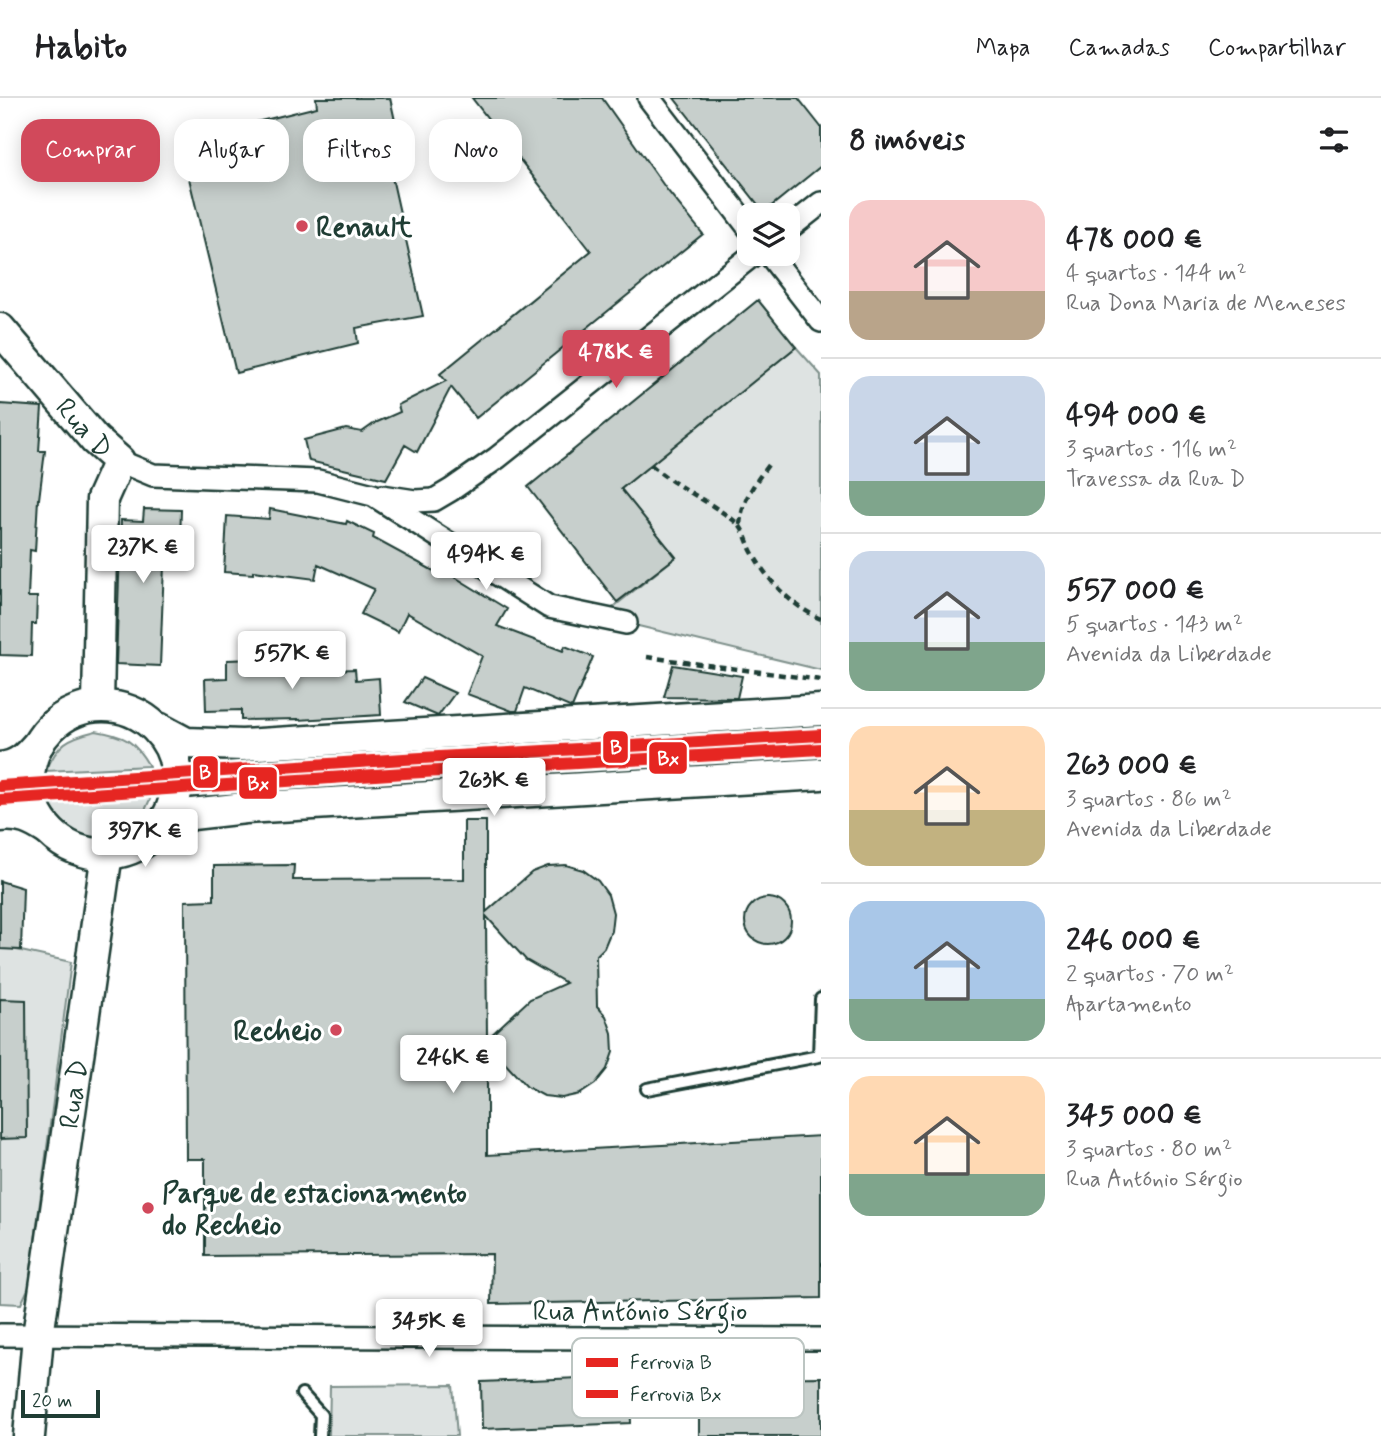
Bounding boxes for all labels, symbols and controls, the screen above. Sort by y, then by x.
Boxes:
text: Habito [35,26,127,70]
text: Mapa [976,33,1030,64]
text: Camadas [1068,33,1170,64]
text: Compartilhar [1208,33,1346,64]
chip: Comprar [21,119,160,182]
chip: Alugar [174,119,289,182]
chip: Filtros [303,119,415,182]
chip: Novo [429,119,522,182]
text: 8 imóveis [849,121,965,160]
icon: filters [1315,121,1353,159]
map controls [737,203,800,266]
button: layers [737,203,800,266]
place label: Renault [316,210,413,247]
marker: Renault [294,218,310,234]
text: 478 000 € [1066,220,1203,259]
icon: home [905,228,989,312]
text: 4 quartos · 144 m² [1066,259,1247,289]
text: Rua Dona Maria de Meneses [1066,289,1346,319]
pin: 478K € [559,330,673,390]
text: 478K € [579,338,653,368]
street label: Rua D [46,391,120,468]
text: 494 000 € [1066,396,1207,435]
icon: home [905,404,989,488]
text: 3 quartos · 116 m² [1066,435,1237,465]
text: Travessa da Rua D [1066,465,1245,495]
pin: 237K € [86,526,200,585]
pin: 494K € [429,532,543,592]
text: 237K € [107,533,179,563]
text: 494K € [447,540,525,570]
text: 557 000 € [1066,571,1205,610]
icon: home [905,579,989,663]
text: 5 quartos · 143 m² [1066,610,1243,640]
pin: 557K € [235,632,349,691]
text: 557K € [254,639,330,669]
text: Avenida da Liberdade [1066,640,1272,670]
line badge: B [602,730,629,764]
text: B [610,736,622,761]
line badge: Bx [648,741,688,775]
text: 263 000 € [1066,746,1197,785]
text: Bx [657,747,679,772]
icon: home [905,754,989,838]
line badge: B [192,755,219,789]
pin: 263K € [437,758,551,818]
text: B [199,761,211,786]
line badge: Bx [238,766,278,800]
text: 263K € [459,766,529,796]
text: Bx [247,772,269,797]
text: 3 quartos · 86 m² [1066,785,1232,815]
pin: 397K € [88,810,202,869]
text: Avenida da Liberdade [1066,815,1272,845]
text: 397K € [108,817,182,847]
text: 246 000 € [1066,921,1201,960]
icon: home [905,929,989,1013]
text: 2 quartos · 70 m² [1066,960,1234,990]
text: Apartamento [1066,990,1192,1020]
place label: Recheio [233,1014,322,1051]
marker: Recheio [328,1022,344,1038]
pin: 246K € [396,1035,510,1095]
text: 246K € [416,1043,490,1073]
street label: Rua D [52,1057,98,1131]
text: 345 000 € [1066,1096,1202,1135]
icon: home [905,1104,989,1188]
text: 3 quartos · 80 m² [1066,1135,1232,1165]
text: Rua António Sérgio [1066,1165,1243,1195]
place label: Parque de estacionamento do Recheio [162,1176,467,1245]
marker: Parque de estacionamento do Recheio [140,1200,156,1216]
street label: Rua António Sérgio [533,1294,747,1334]
pin: 345K € [372,1300,486,1359]
text: 345K € [392,1307,466,1337]
legend [572,1338,804,1418]
text: Ferrovia B [630,1351,712,1376]
text: Ferrovia Bx [630,1383,722,1408]
scale bar [21,1387,100,1419]
text: 20 m [32,1389,72,1414]

